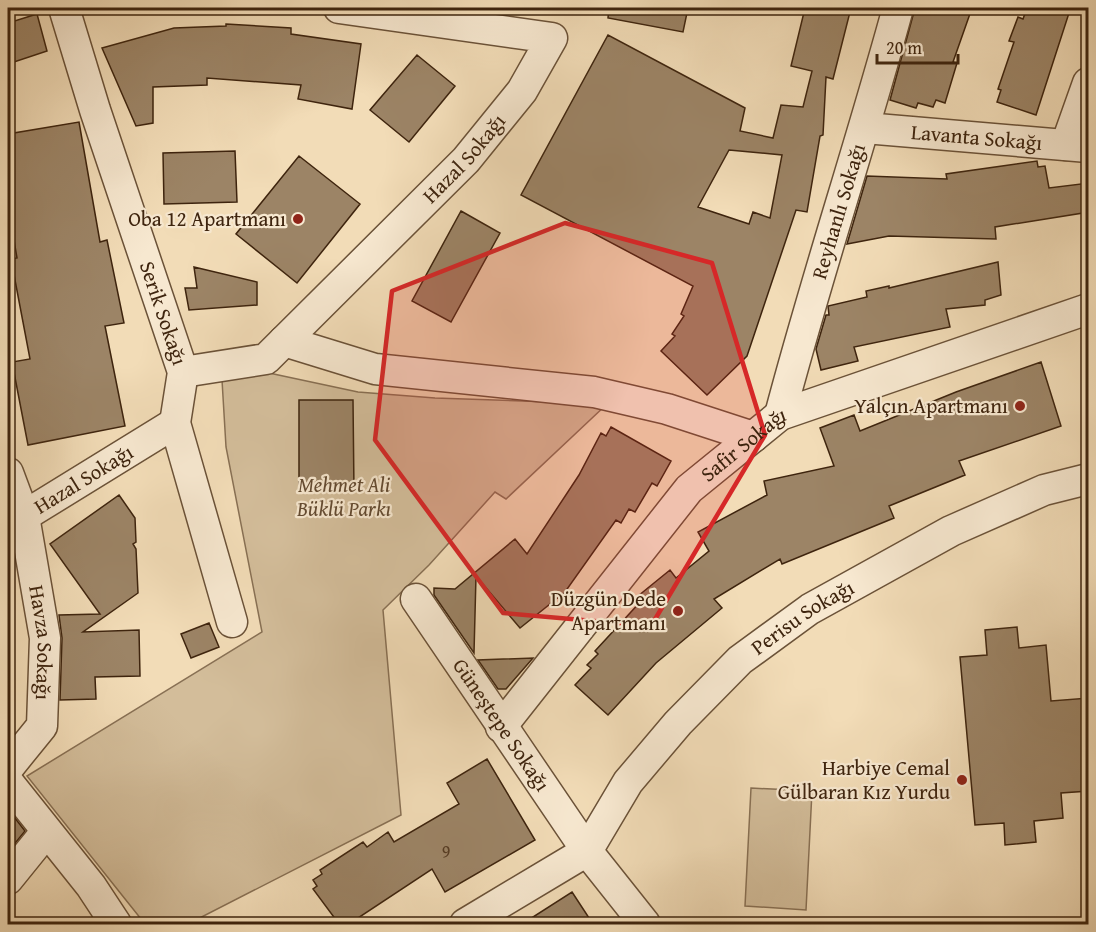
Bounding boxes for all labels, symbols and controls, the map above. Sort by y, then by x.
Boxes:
scale bar [877,27,958,65]
text: 20 m [886,34,922,61]
street label: Hazal Sokağı [415,107,513,210]
street label: Lavanta Sokağı [910,116,1044,158]
street label: Reyhanlı Sokağı [803,139,873,283]
place label: Oba 12 Apartmanı [128,203,286,234]
marker: Oba 12 Apartmanı [291,212,305,226]
street label: Serik Sokağı [132,257,196,369]
place label: Yalçın Apartmanı [854,390,1008,421]
street label: Safir Sokağı [693,398,790,489]
marker: Yalçın Apartmanı [1013,399,1027,413]
street label: Hazal Sokağı [28,436,139,521]
park label: Mehmet Ali Büklü Parkı [296,469,391,524]
street label: Perisu Sokağı [744,572,860,662]
street label: Havza Sokağı [21,583,61,701]
place label: Düzgün Dede Apartmanı [551,583,666,638]
marker: Düzgün Dede Apartmanı [671,604,685,618]
street label: Güneştepe Sokağı [445,652,558,797]
place label: Harbiye Cemal Gülbaran Kız Yurdu [778,752,951,807]
marker: Harbiye Cemal Gülbaran Kız Yurdu [955,773,969,787]
house number: 9 [442,838,450,865]

